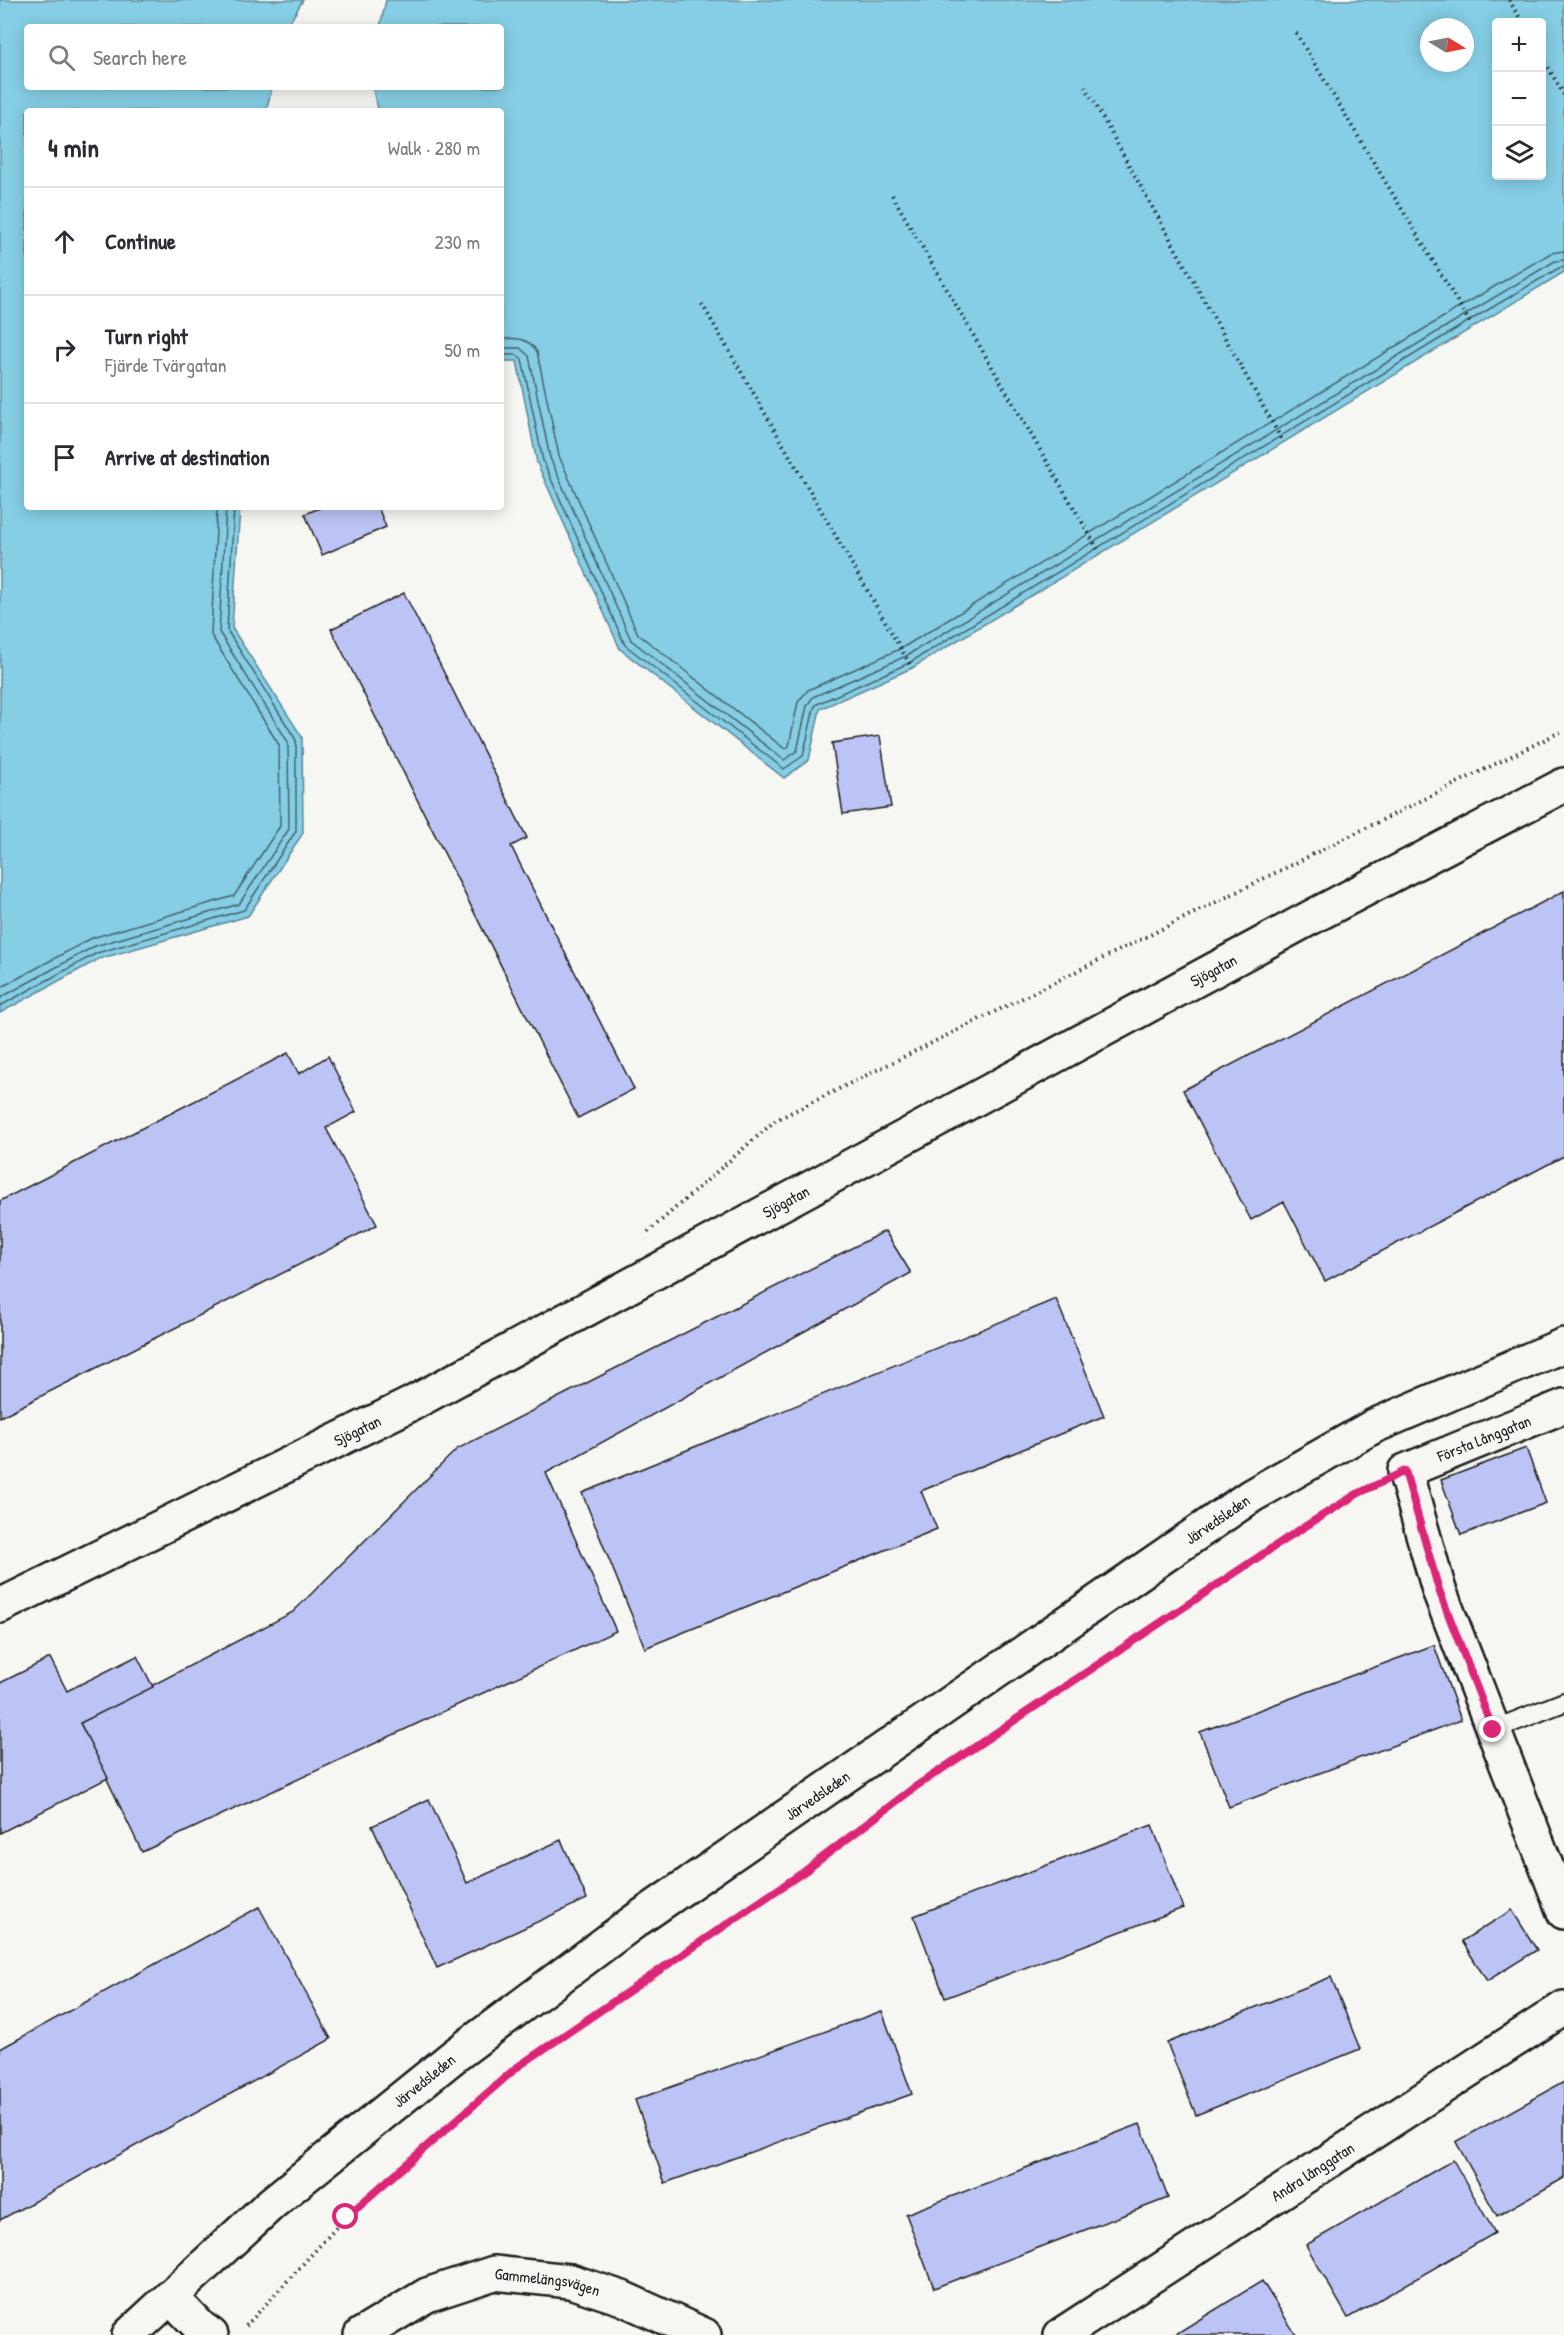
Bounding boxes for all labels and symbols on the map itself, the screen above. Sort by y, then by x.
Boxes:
north arrow [1420,18,1474,72]
street label: Sjögatan [1186,949,1241,992]
street label: Sjögatan [759,1180,813,1223]
street label: Första Långgatan [1433,1409,1534,1467]
street label: Sjögatan [330,1410,384,1451]
street label: Järvedsleden [1181,1489,1254,1549]
route end [1479,1716,1505,1742]
street label: Järvedsleden [781,1765,854,1825]
street label: Järvedsleden [388,2048,460,2112]
street label: Andra långgatan [1267,2136,1358,2207]
route start [332,2203,358,2229]
street label: Gammelängsvägen [494,2262,603,2301]

